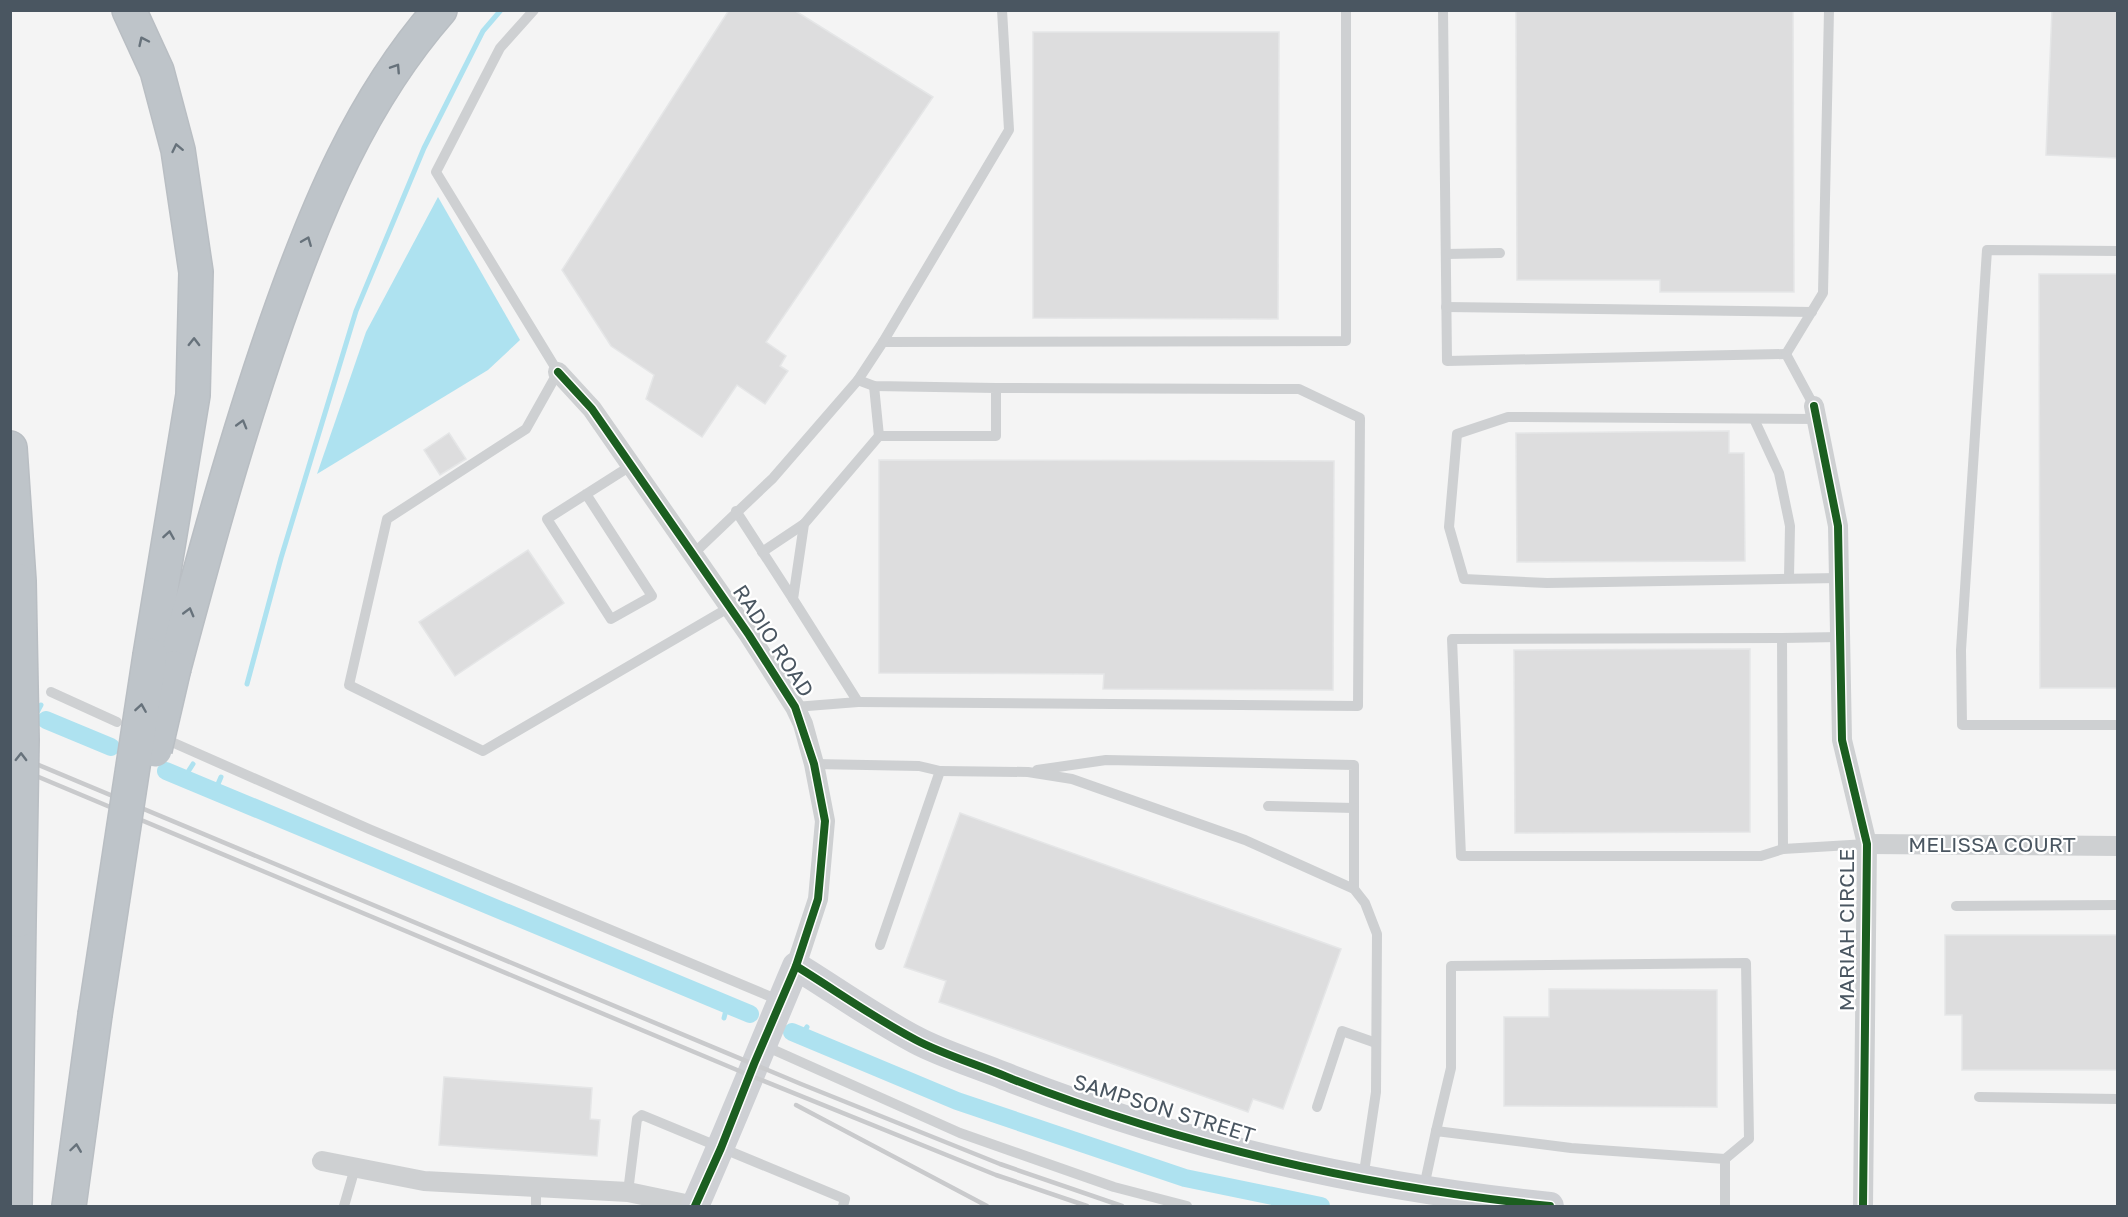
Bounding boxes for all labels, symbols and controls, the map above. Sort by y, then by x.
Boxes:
one-way arrow [139,36,151,47]
one-way arrow [388,63,399,74]
one-way arrow [171,144,184,154]
one-way arrow [300,236,312,247]
one-way arrow [188,337,200,346]
one-way arrow [235,419,247,430]
one-way arrow [163,530,175,540]
street label: RADIO ROAD [728,579,820,701]
one-way arrow [181,607,194,617]
one-way arrow [135,703,147,713]
one-way arrow [15,752,28,761]
street label: MELISSA COURT [1908,831,2076,857]
street label: MARIAH CIRCLE [1833,849,1859,1011]
street label: SAMPSON STREET [1070,1068,1258,1148]
one-way arrow [69,1144,81,1153]

